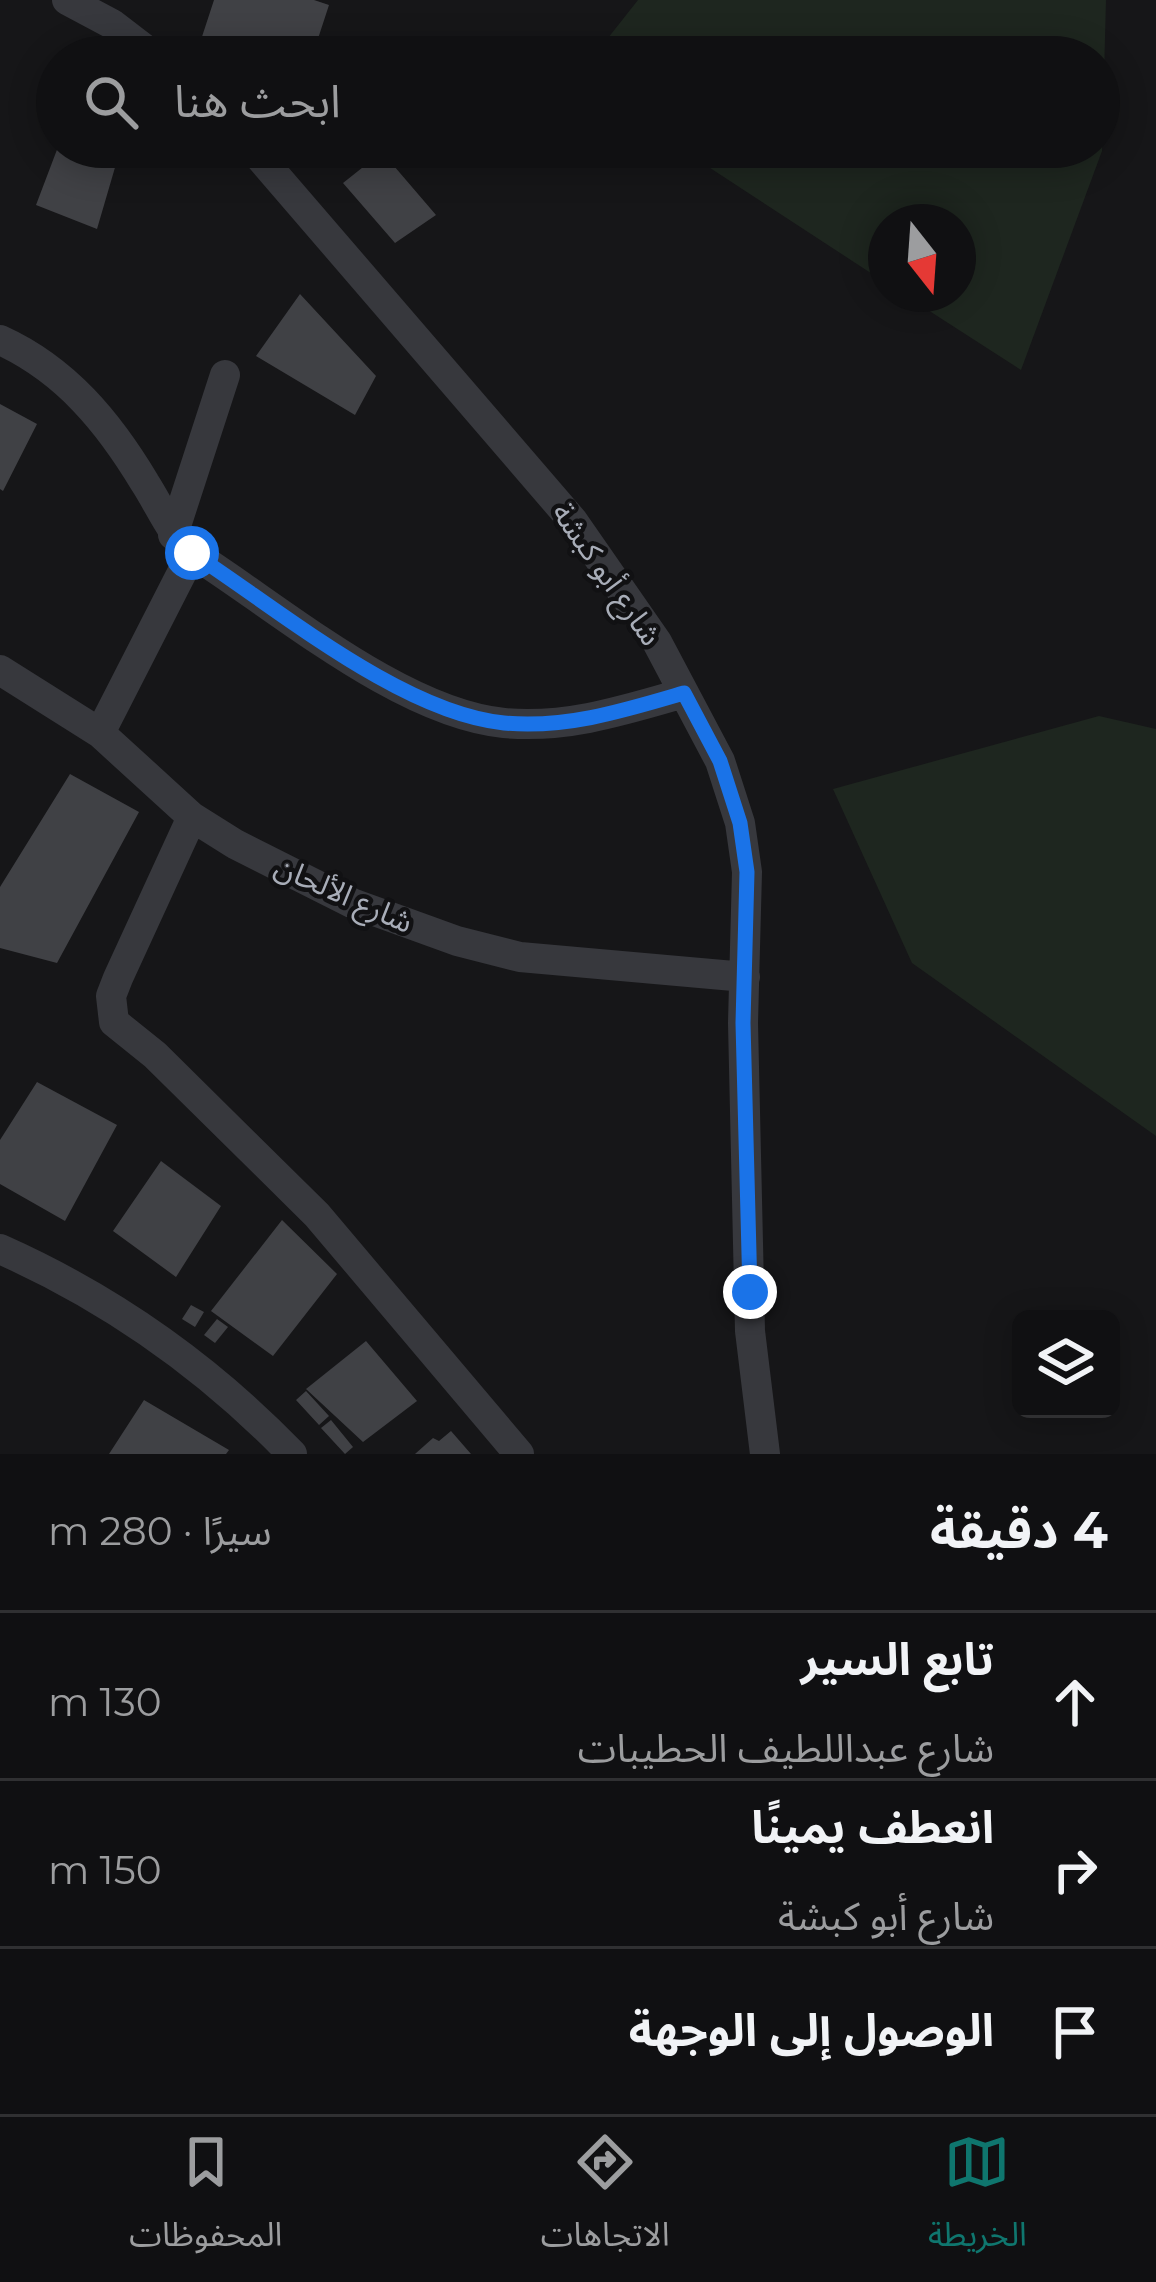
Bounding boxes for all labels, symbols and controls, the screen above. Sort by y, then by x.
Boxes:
search box [36,36,1120,168]
icon: search [78,69,144,135]
text: ابحث هنا [174,73,341,128]
north arrow [868,204,976,312]
street label: شارع أبو كبشة [541,495,670,655]
route start [165,526,219,580]
street label: شارع الألحان [268,847,419,944]
route end [723,1265,777,1319]
map controls [1012,1310,1120,1418]
button: layers [1012,1310,1120,1418]
text: 4 دقيقة [930,1499,1108,1561]
text: سيرًا · 280 m [48,1507,272,1555]
text: تابع السير [801,1631,994,1686]
icon: ahead [1042,1669,1108,1735]
text: 130 m [48,1678,162,1726]
text: شارع عبداللطيف الحطيبات [578,1724,994,1772]
text: انعطف يمينًا [751,1799,994,1854]
icon: right [1042,1837,1108,1903]
text: 150 m [48,1846,162,1894]
text: شارع أبو كبشة [778,1892,994,1940]
icon: arrive [1042,1999,1108,2065]
text: الوصول إلى الوجهة [629,2002,994,2057]
tab: المحفوظات [129,2129,282,2270]
tab: الاتجاهات [541,2129,670,2270]
tab: الخريطة [928,2129,1027,2270]

